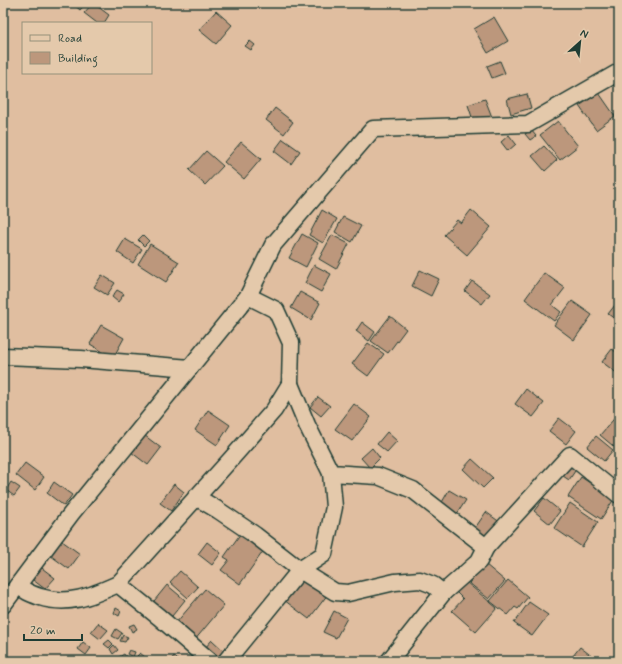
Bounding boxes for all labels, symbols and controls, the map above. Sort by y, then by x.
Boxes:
legend [22,22,152,74]
north arrow [560,22,600,62]
text: N [578,26,591,42]
text: Road [58,31,82,47]
text: Building [58,51,98,68]
scale bar [24,616,82,642]
text: 20 m [30,623,56,639]

